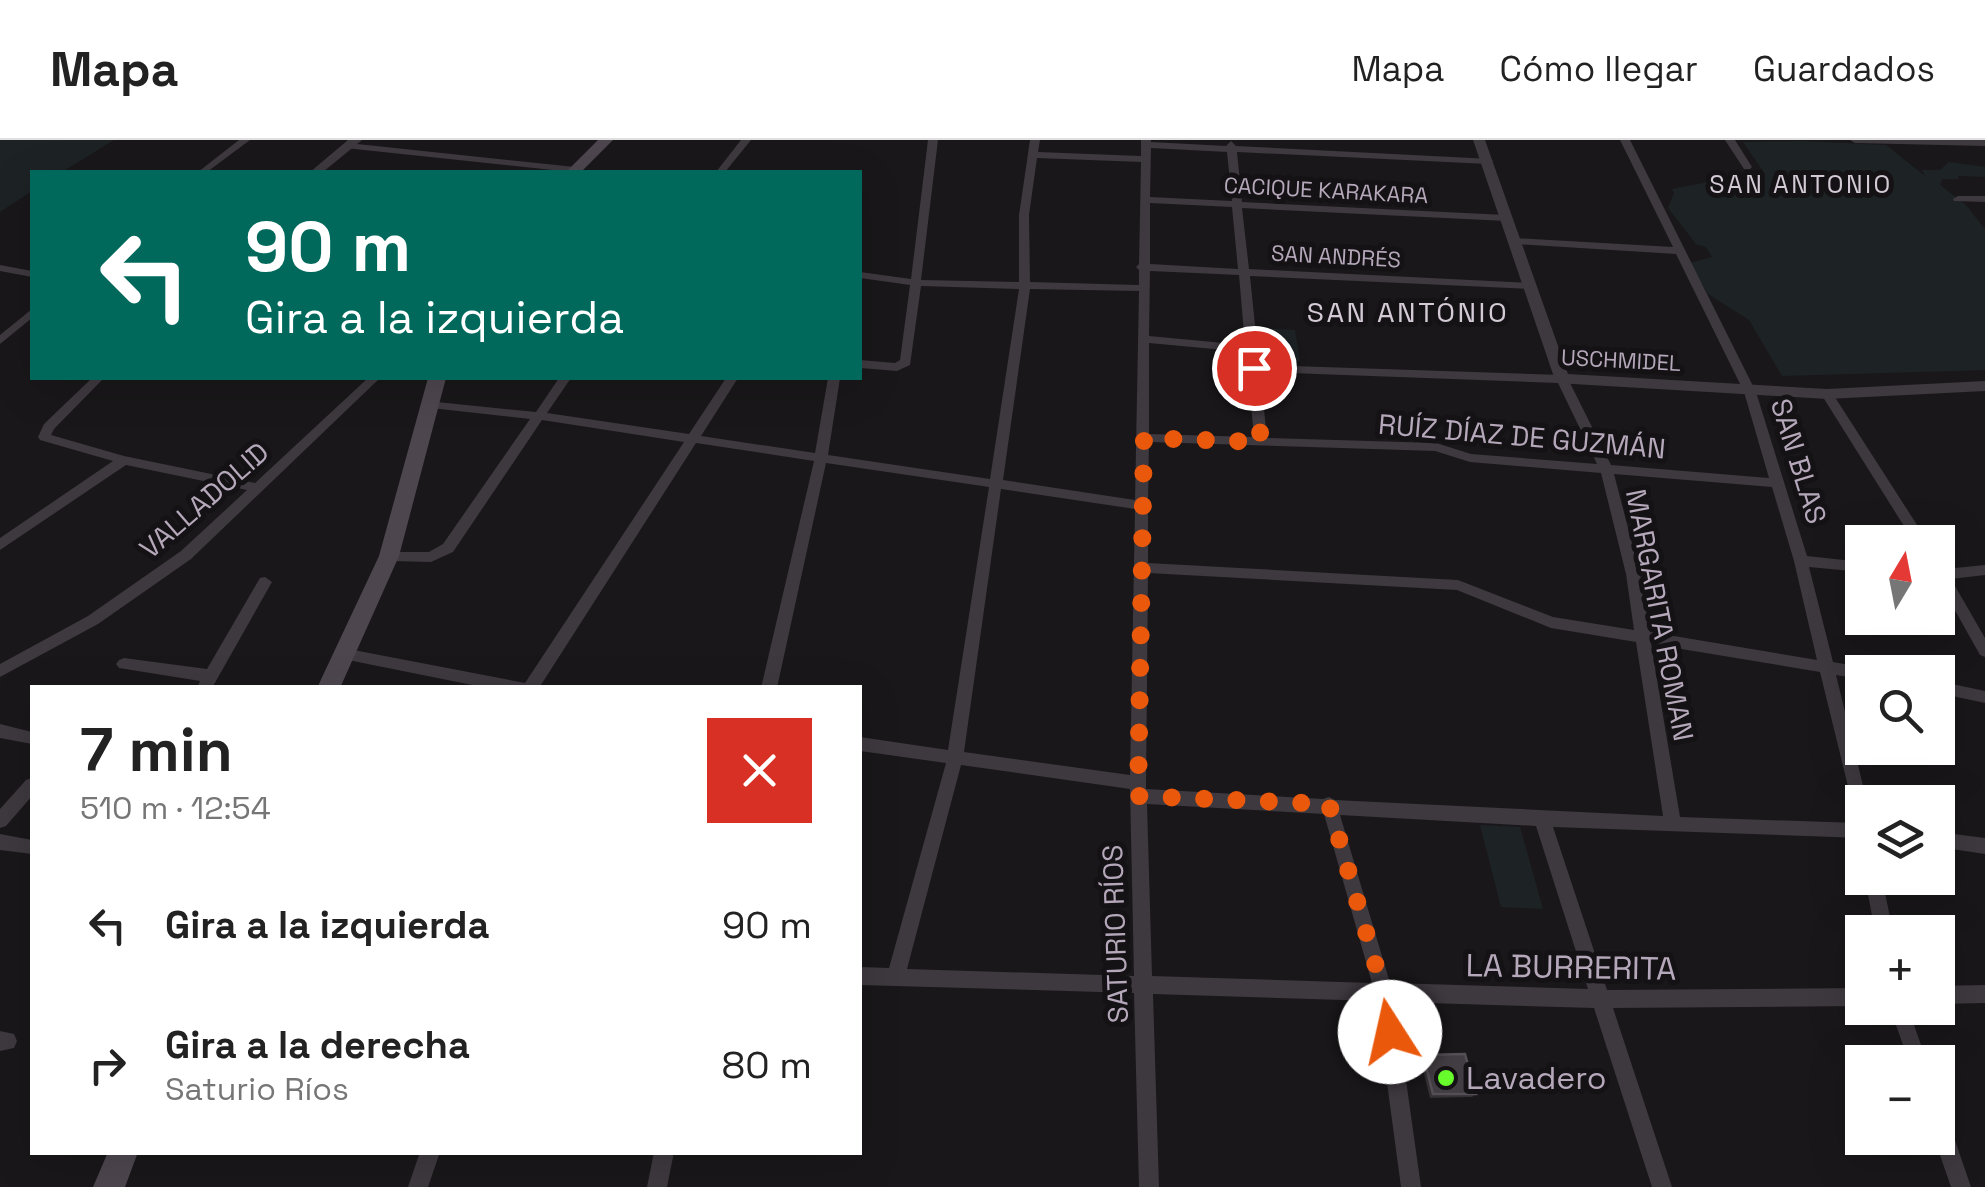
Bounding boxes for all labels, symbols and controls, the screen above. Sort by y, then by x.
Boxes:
text: Mapa [50,39,178,100]
text: Mapa [1351,47,1444,91]
text: Cómo llegar [1499,47,1698,91]
text: Guardados [1753,47,1935,91]
district label: SAN ANTONIO [1709,168,1893,200]
street label: CACIQUE KARAKARA [1223,171,1429,209]
text: 90 m [245,202,411,291]
icon: left [80,210,210,340]
street label: SAN ANDRÉS [1270,239,1402,273]
text: Gira a la izquierda [245,289,624,346]
district label: SAN ANTÓNIO [1307,294,1509,330]
pin [1212,326,1297,411]
icon: arrive [1227,341,1282,396]
street label: USCHMIDEL [1560,343,1682,377]
street label: SAN BLAS [1763,394,1835,528]
street label: RUÍZ DÍAZ DE GUZMÁN [1377,406,1667,466]
street label: VALLADOLID [132,434,276,566]
street label: MARGARITA ROMAN [1618,486,1702,744]
north arrow [1845,525,1955,635]
map controls [1845,525,1955,1155]
button: search [1845,655,1955,765]
text: 7 min [80,712,233,789]
button: close [707,718,812,823]
button: layers [1845,785,1955,895]
text: 510 m · 12:54 [80,788,271,828]
street label: SATURIO RÍOS [1094,844,1136,1024]
icon: left [80,898,135,953]
text: Gira a la izquierda [165,901,490,949]
text: 90 m [722,901,812,949]
button: + [1845,915,1955,1025]
street label: LA BURRERITA [1465,945,1677,989]
position arrow [1338,980,1442,1084]
text: Gira a la derecha [165,1021,470,1069]
icon: right [80,1038,135,1093]
text: 80 m [722,1041,812,1089]
button: − [1845,1045,1955,1155]
place label: Lavadero [1466,1058,1607,1098]
marker: Lavadero [1435,1067,1457,1089]
text: Saturio Ríos [165,1069,349,1109]

